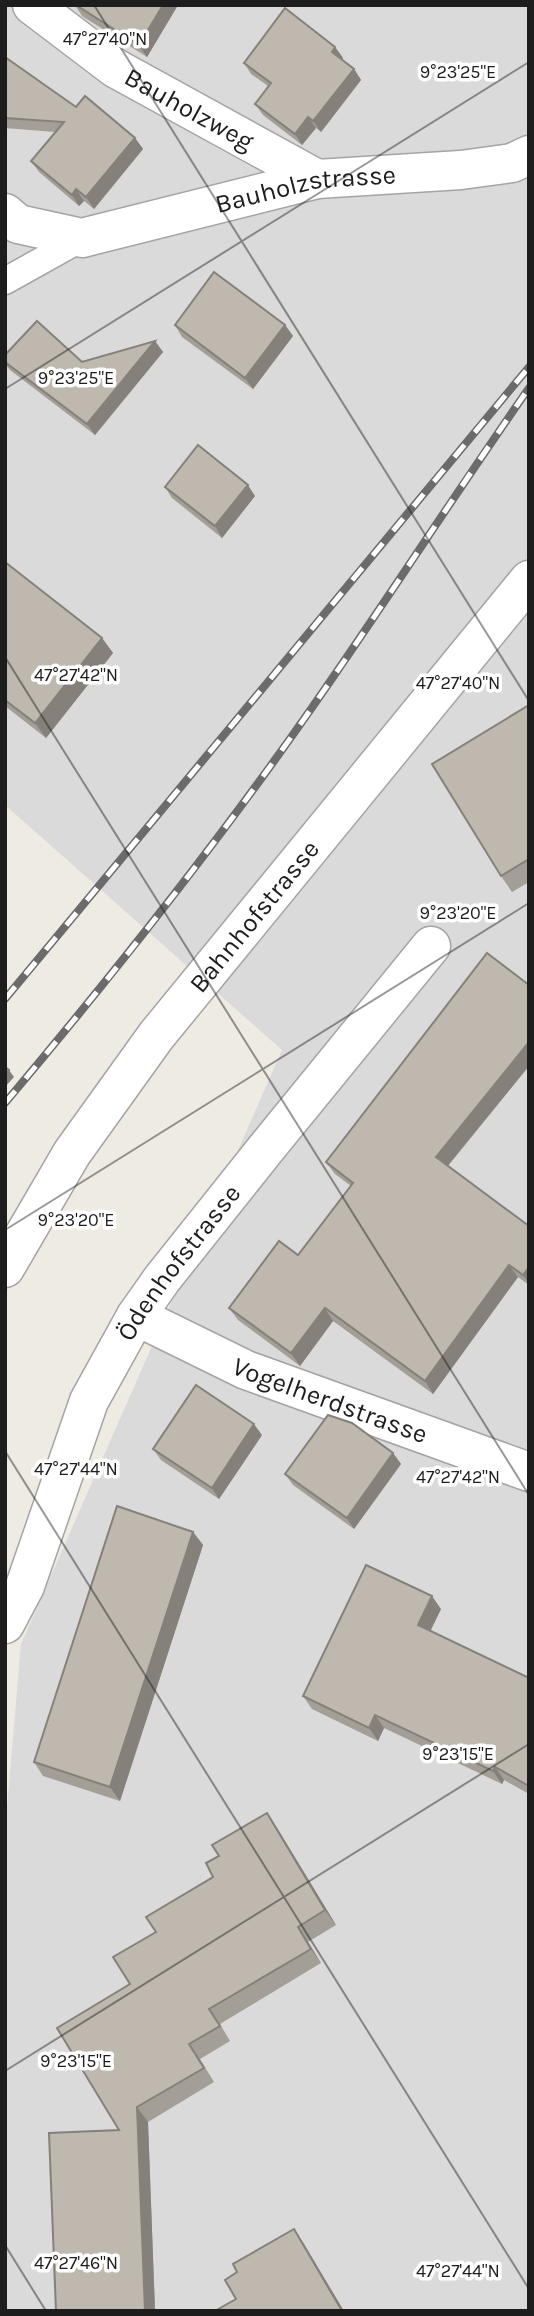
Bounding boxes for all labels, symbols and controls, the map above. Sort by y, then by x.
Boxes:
text: 47°27'40"N [63,28,147,50]
street label: Bauholzweg [119,61,260,157]
text: 9°23'25"E [420,61,496,83]
street label: Bauholzstrasse [212,159,397,220]
text: 9°23'25"E [38,367,114,389]
text: 47°27'42"N [34,664,118,686]
text: 47°27'40"N [416,672,500,694]
street label: Bahnhofstrasse [183,834,326,999]
text: 9°23'20"E [420,902,496,924]
street label: Ödenhofstrasse [110,1178,247,1346]
text: 9°23'20"E [38,1209,114,1231]
street label: Vogelherdstrasse [227,1350,432,1450]
text: 47°27'44"N [34,1458,118,1480]
text: 47°27'42"N [416,1466,500,1488]
text: 9°23'15"E [422,1743,494,1765]
text: 9°23'15"E [40,2050,112,2072]
text: 47°27'46"N [34,2252,118,2274]
text: 47°27'44"N [416,2260,500,2282]

